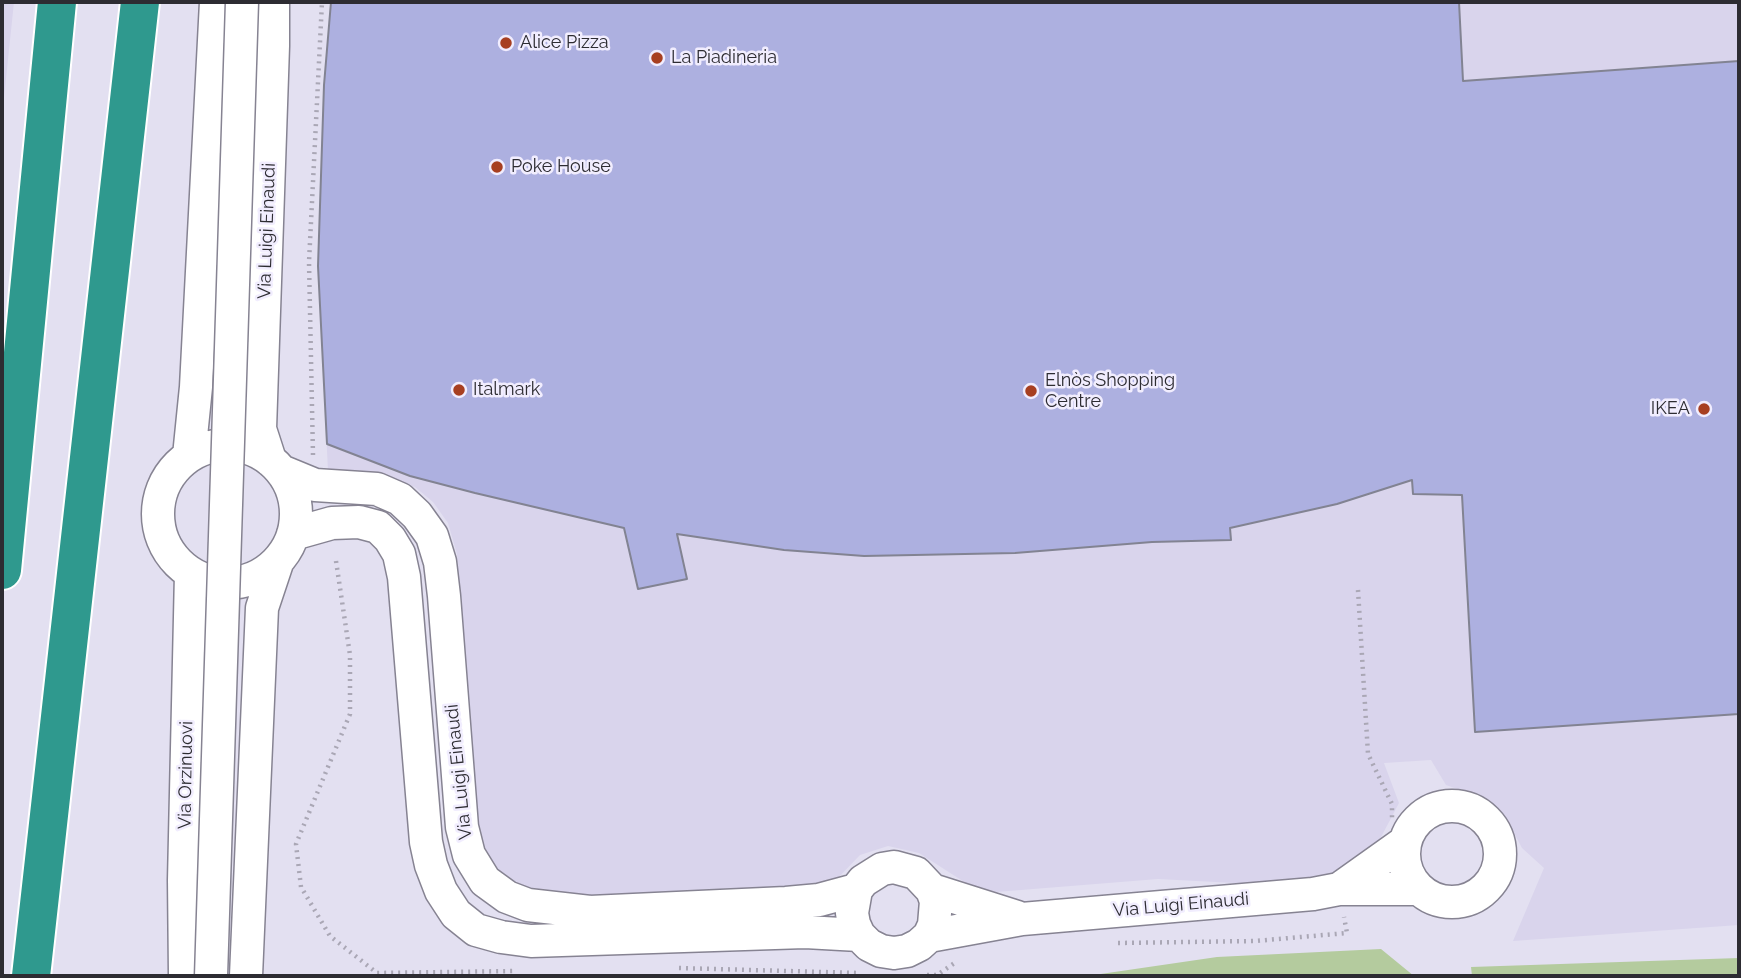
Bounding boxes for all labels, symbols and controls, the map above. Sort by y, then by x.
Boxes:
place label: Alice Pizza [520,32,609,54]
marker: Alice Pizza [498,35,514,51]
place label: La Piadineria [671,47,777,69]
marker: La Piadineria [649,50,665,66]
place label: Poke House [511,156,611,178]
marker: Poke House [489,159,505,175]
street label: Via Luigi Einaudi [254,163,280,299]
place label: Elnòs Shopping Centre [1045,370,1175,412]
place label: Italmark [473,379,540,401]
marker: Italmark [451,382,467,398]
marker: Elnòs Shopping Centre [1023,383,1039,399]
place label: IKEA [1651,398,1690,420]
marker: IKEA [1696,401,1712,417]
street label: Via Luigi Einaudi [441,703,477,841]
street label: Via Orzinuovi [174,721,198,829]
street label: Via Luigi Einaudi [1112,888,1250,922]

